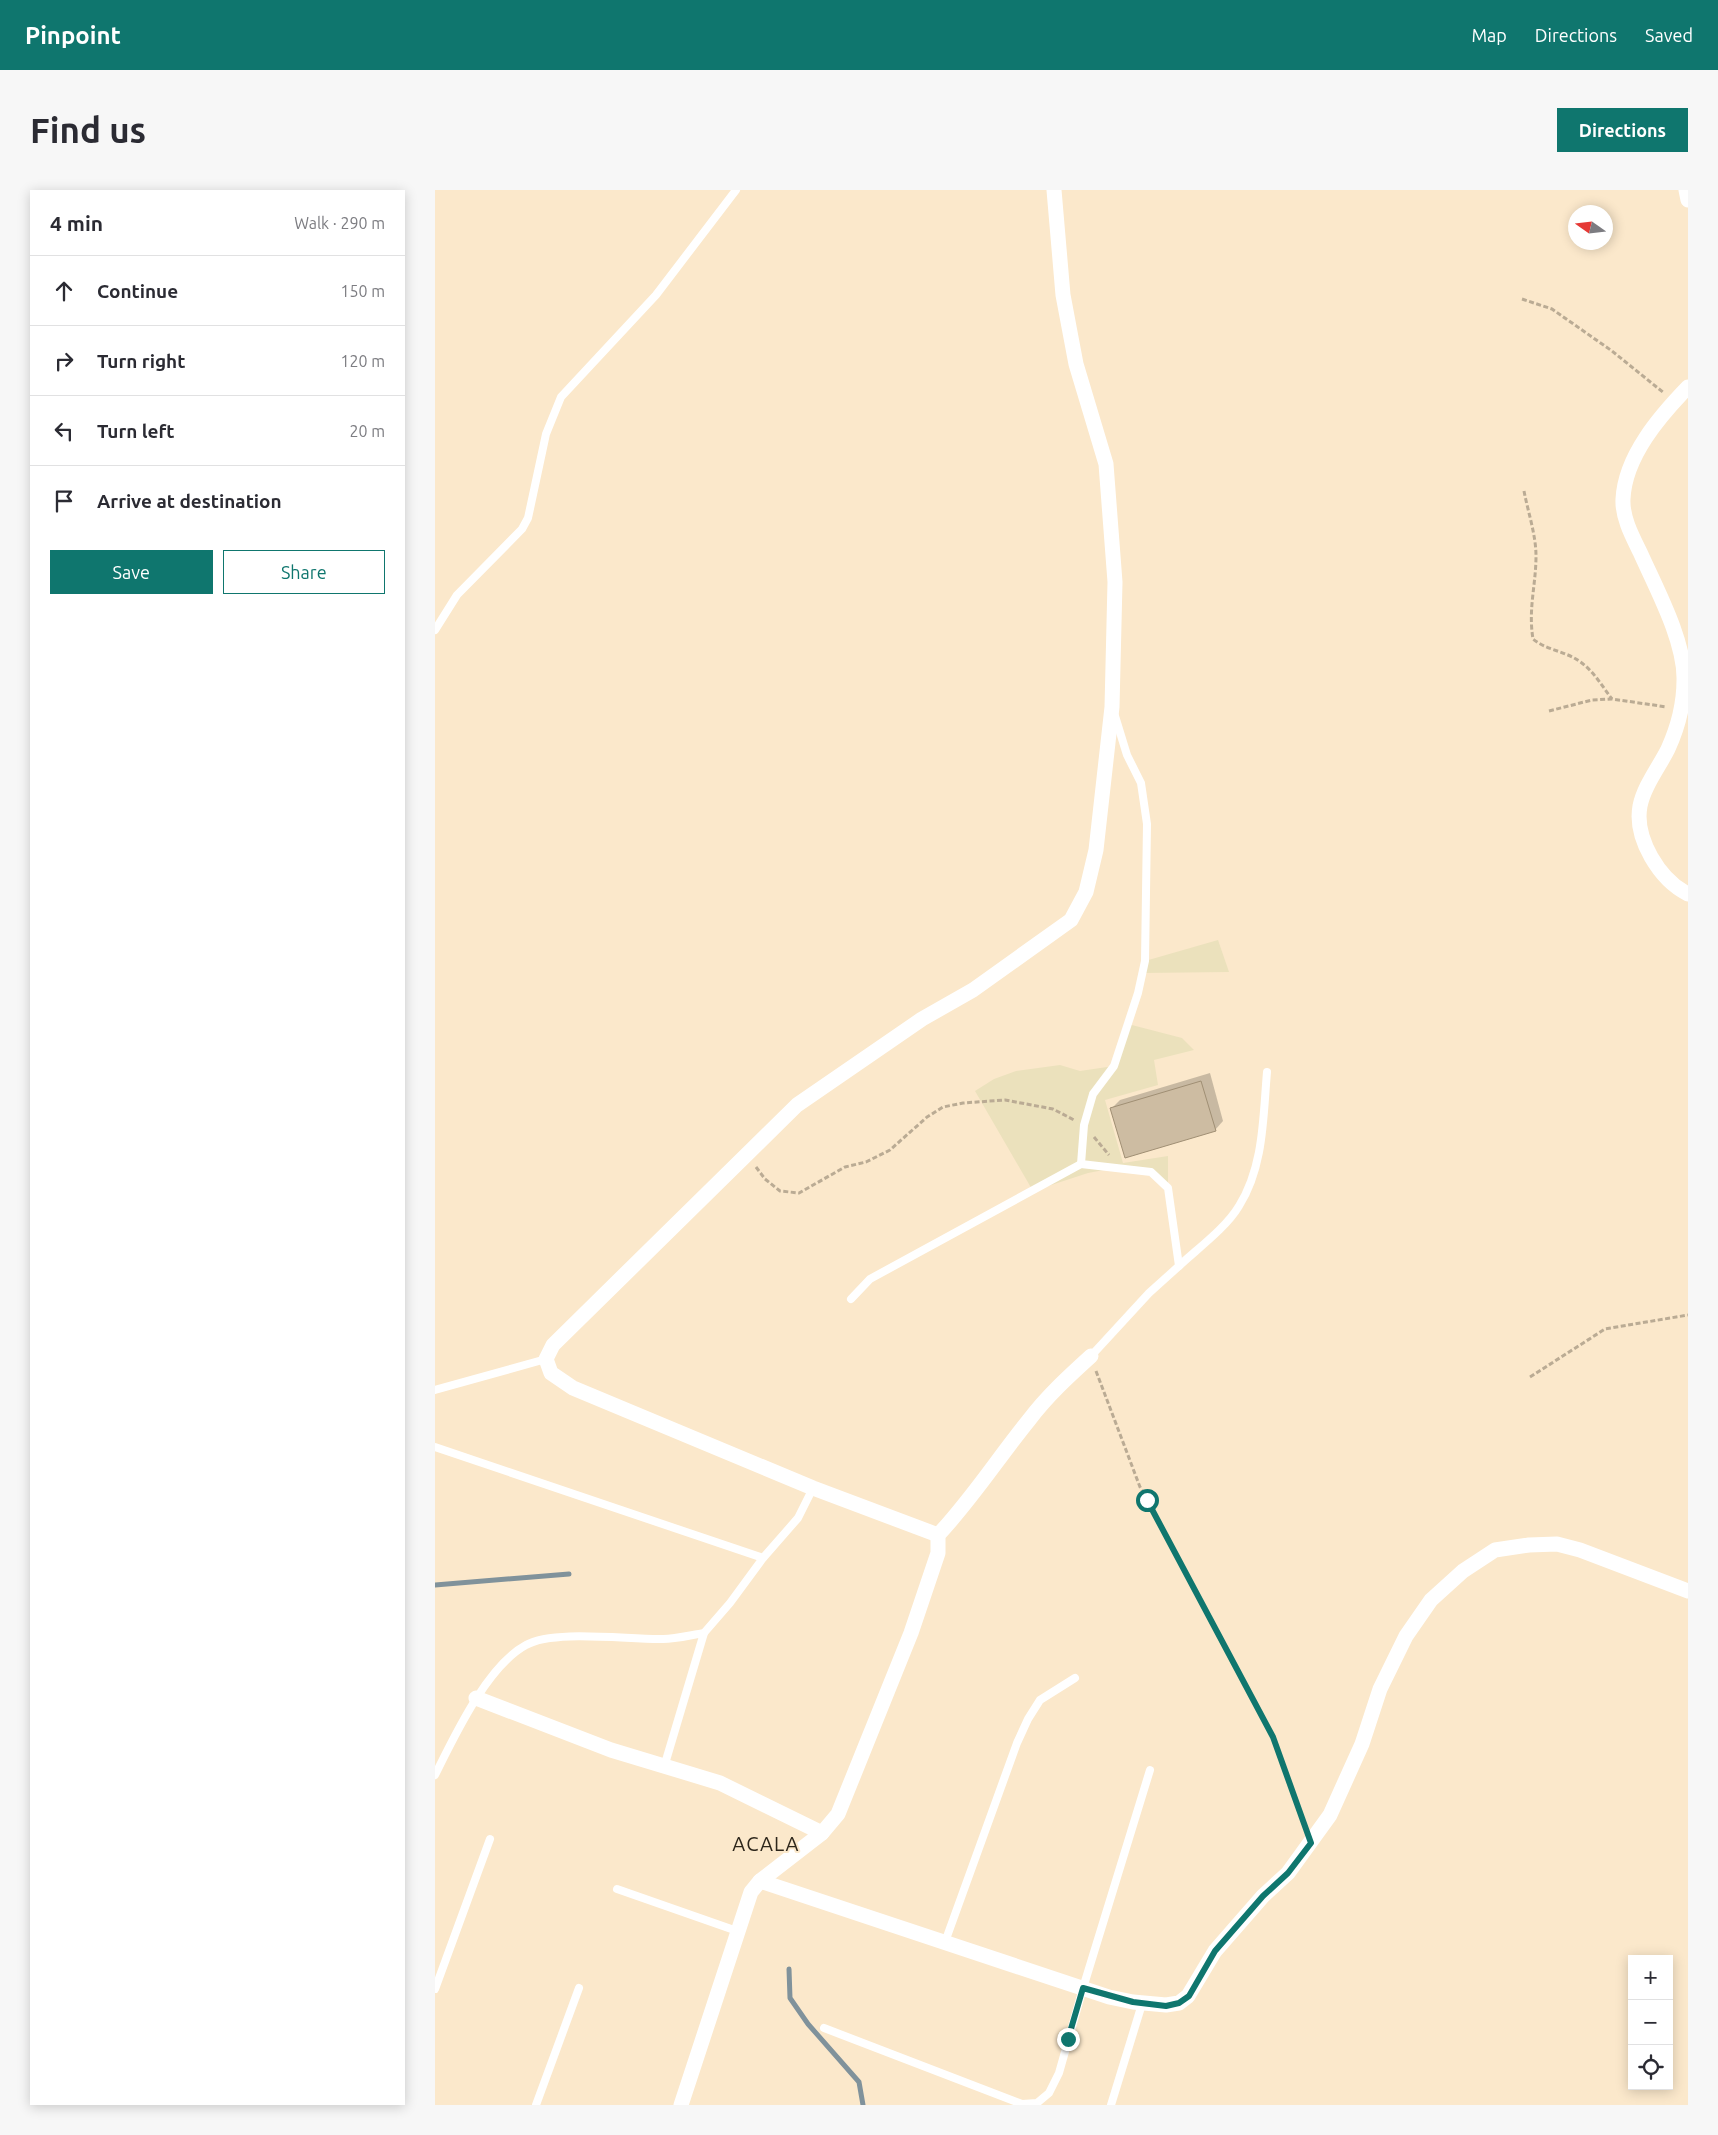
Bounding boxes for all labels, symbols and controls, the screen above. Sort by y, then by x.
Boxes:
text: Pinpoint [25,22,121,49]
text: Map [1471,25,1507,45]
text: Directions [1535,25,1617,45]
text: Saved [1645,25,1693,45]
button: Directions [1557,108,1688,152]
text: Find us [30,110,146,150]
north arrow [1568,205,1613,250]
text: 4 min [50,211,103,235]
text: Walk · 290 m [294,214,385,232]
icon: ahead [50,277,78,305]
text: Continue [97,280,178,302]
text: 150 m [340,282,385,300]
icon: right [50,347,78,375]
text: Turn right [97,350,185,372]
text: 120 m [340,352,385,370]
icon: left [50,417,78,445]
text: Turn left [97,420,175,442]
text: 20 m [349,422,385,440]
icon: arrive [50,487,78,515]
text: Arrive at destination [97,490,282,512]
button: Save [50,550,213,594]
button: Share [223,550,385,594]
route start [1136,1489,1159,1512]
district label: ACALA [732,1832,800,1855]
map controls [1628,1955,1673,2090]
button: + [1628,1955,1673,2000]
button: − [1628,2000,1673,2045]
route end [1057,2028,1080,2051]
button: locate [1628,2045,1673,2090]

